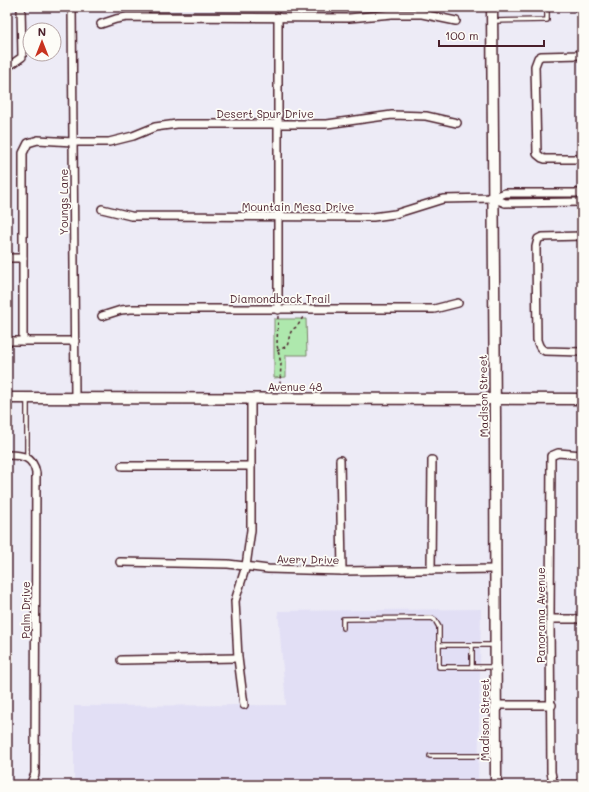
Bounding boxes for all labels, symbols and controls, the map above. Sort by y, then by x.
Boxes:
north arrow [22,22,62,62]
scale bar [439,22,544,48]
text: N [38,24,46,39]
text: 100 m [445,27,479,43]
street label: Desert Spur Drive [216,106,314,121]
street label: Youngs Lane [56,169,71,235]
street label: Mountain Mesa Drive [242,199,354,214]
street label: Diamondback Trail [230,291,330,306]
street label: Madison Street [475,354,491,437]
street label: Avenue 48 [268,379,323,394]
street label: Avery Drive [276,551,340,567]
street label: Panorama Avenue [533,567,548,663]
street label: Palm Drive [18,581,33,639]
street label: Madison Street [477,679,492,761]

